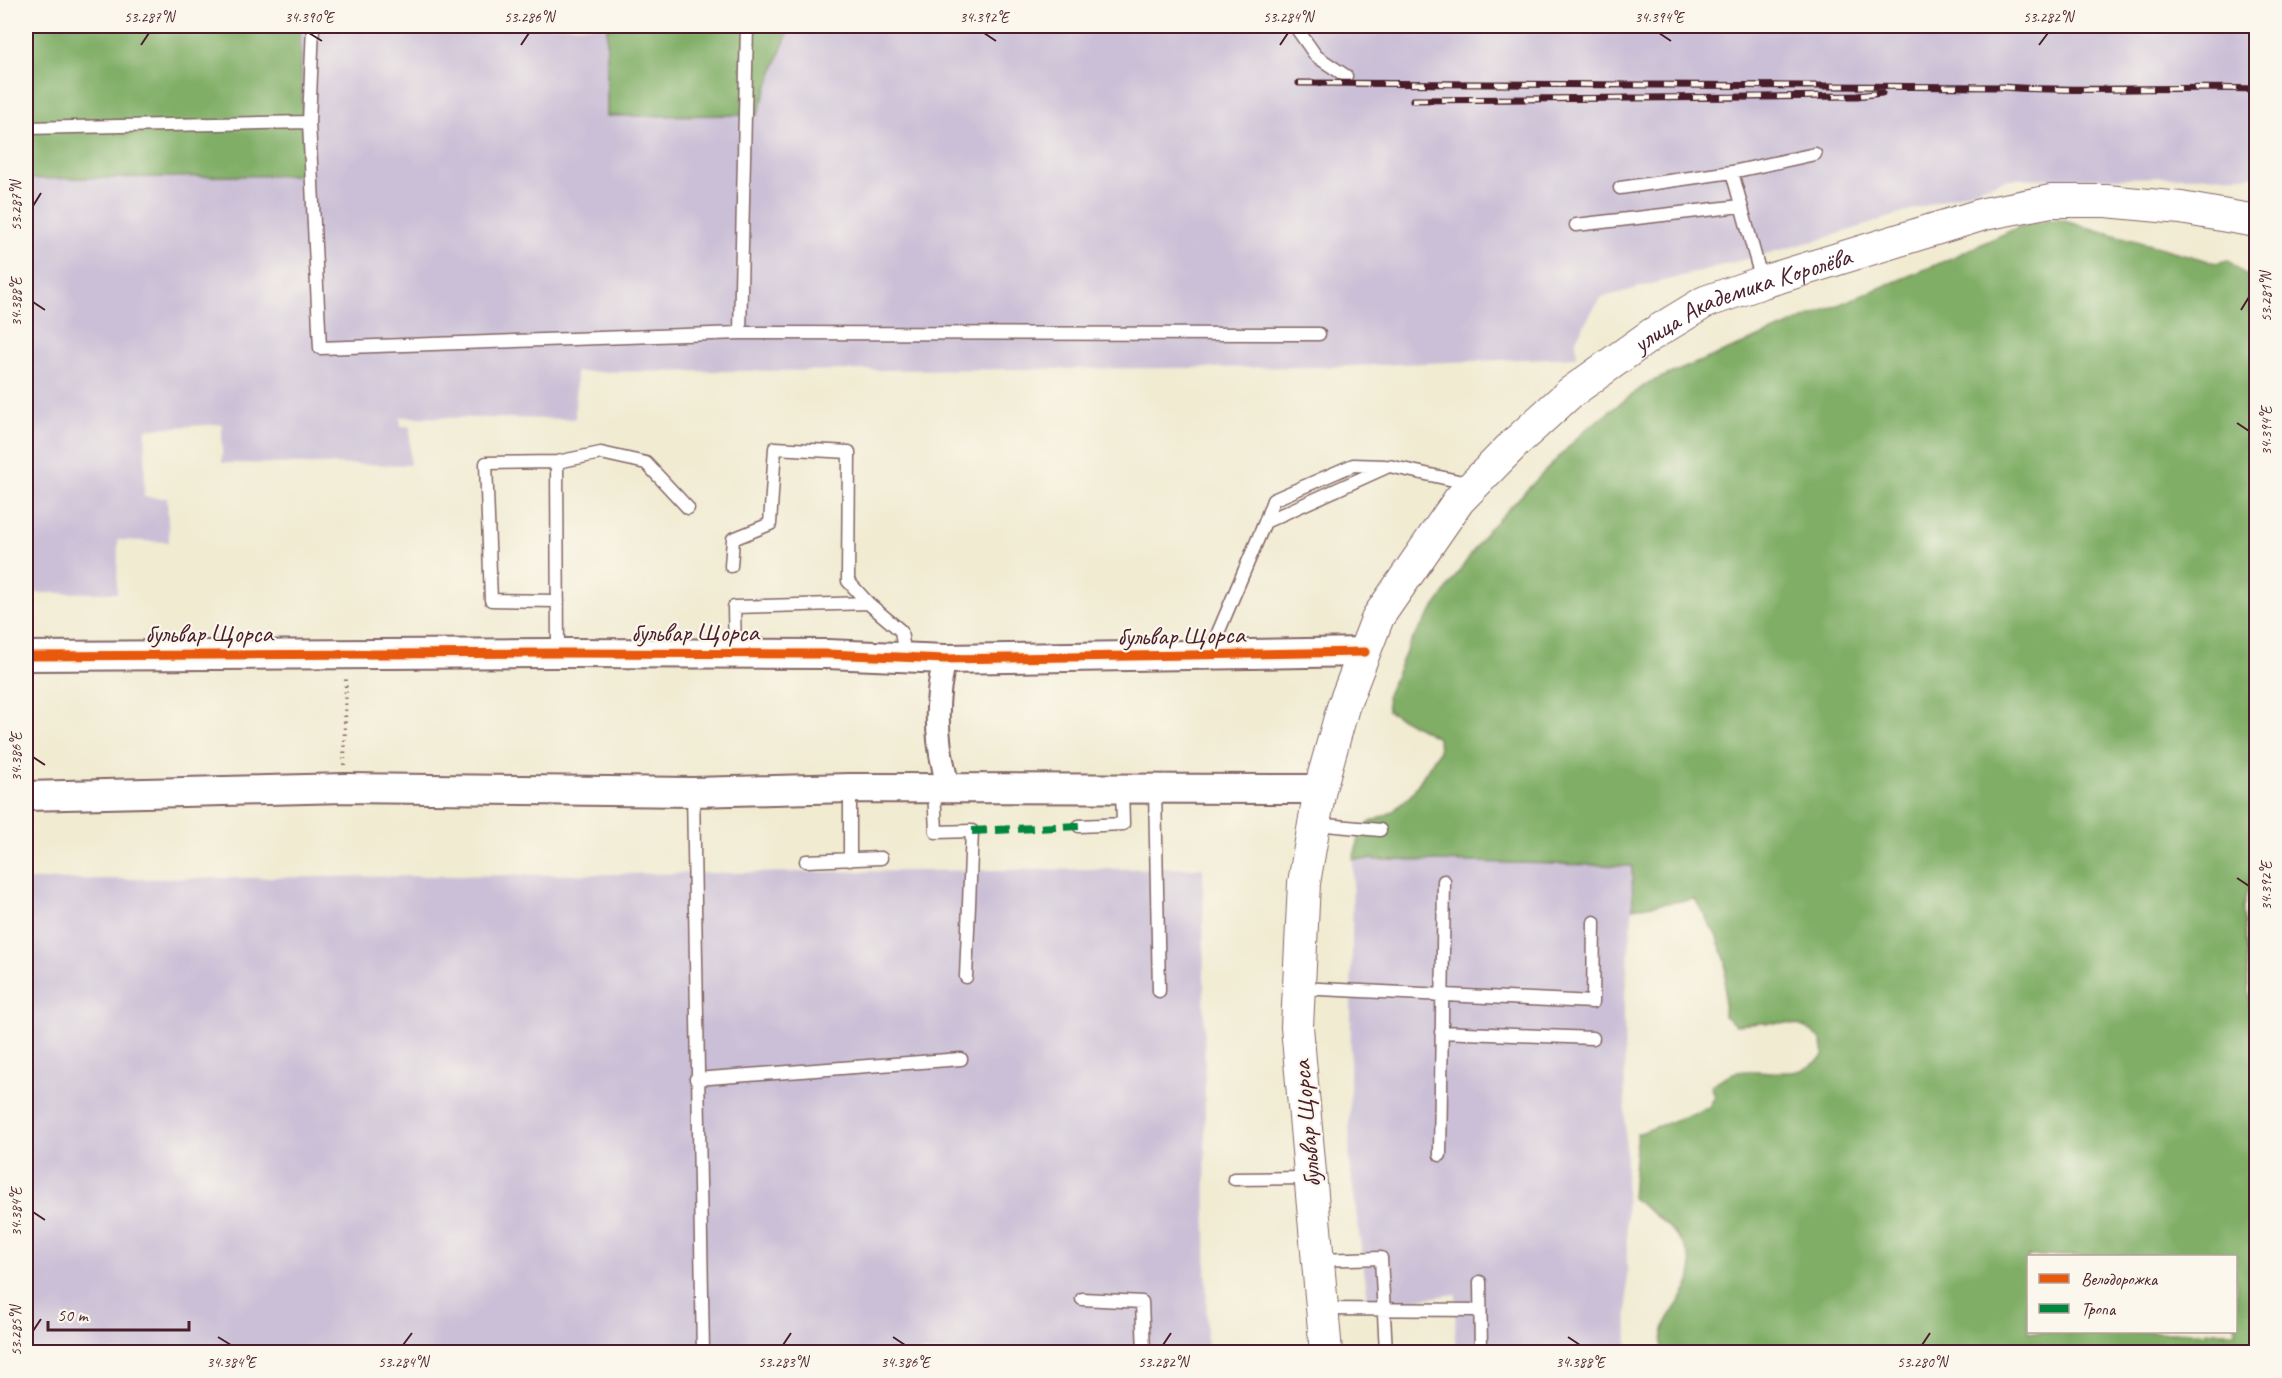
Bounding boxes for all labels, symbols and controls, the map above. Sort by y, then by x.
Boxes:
text: 53.287°N [124,8,177,27]
text: 34.390°E [285,8,336,27]
text: 53.286°N [504,8,557,27]
text: 34.392°E [960,8,1011,27]
text: 53.284°N [1263,8,1316,27]
text: 34.394°E [1635,8,1686,27]
text: 53.282°N [2023,8,2076,27]
text: 53.287°N [7,178,26,231]
street label: улица Академика Королёва [1624,239,1857,361]
text: 53.281°N [2257,269,2276,322]
text: 34.388°E [7,275,26,326]
text: 34.394°E [2257,404,2276,455]
street label: бульвар Щорса [631,616,761,649]
street label: бульвар Щорса [145,617,275,650]
street label: бульвар Щорса [1117,618,1247,653]
text: 34.386°E [7,730,26,781]
text: 34.392°E [2257,859,2276,910]
street label: бульвар Щорса [1284,1057,1329,1189]
text: 34.384°E [7,1185,26,1236]
legend [2027,1255,2237,1333]
text: Велодорожка [2081,1268,2159,1290]
scale bar [48,1294,189,1332]
text: Тропа [2081,1298,2117,1320]
text: 53.285°N [7,1303,26,1356]
text: 50 m [57,1304,90,1326]
text: 34.384°E [207,1353,258,1372]
text: 53.284°N [378,1353,431,1372]
text: 53.283°N [758,1353,811,1372]
text: 34.386°E [881,1353,932,1372]
text: 53.282°N [1138,1353,1191,1372]
text: 34.388°E [1556,1353,1607,1372]
text: 53.280°N [1897,1353,1950,1372]

